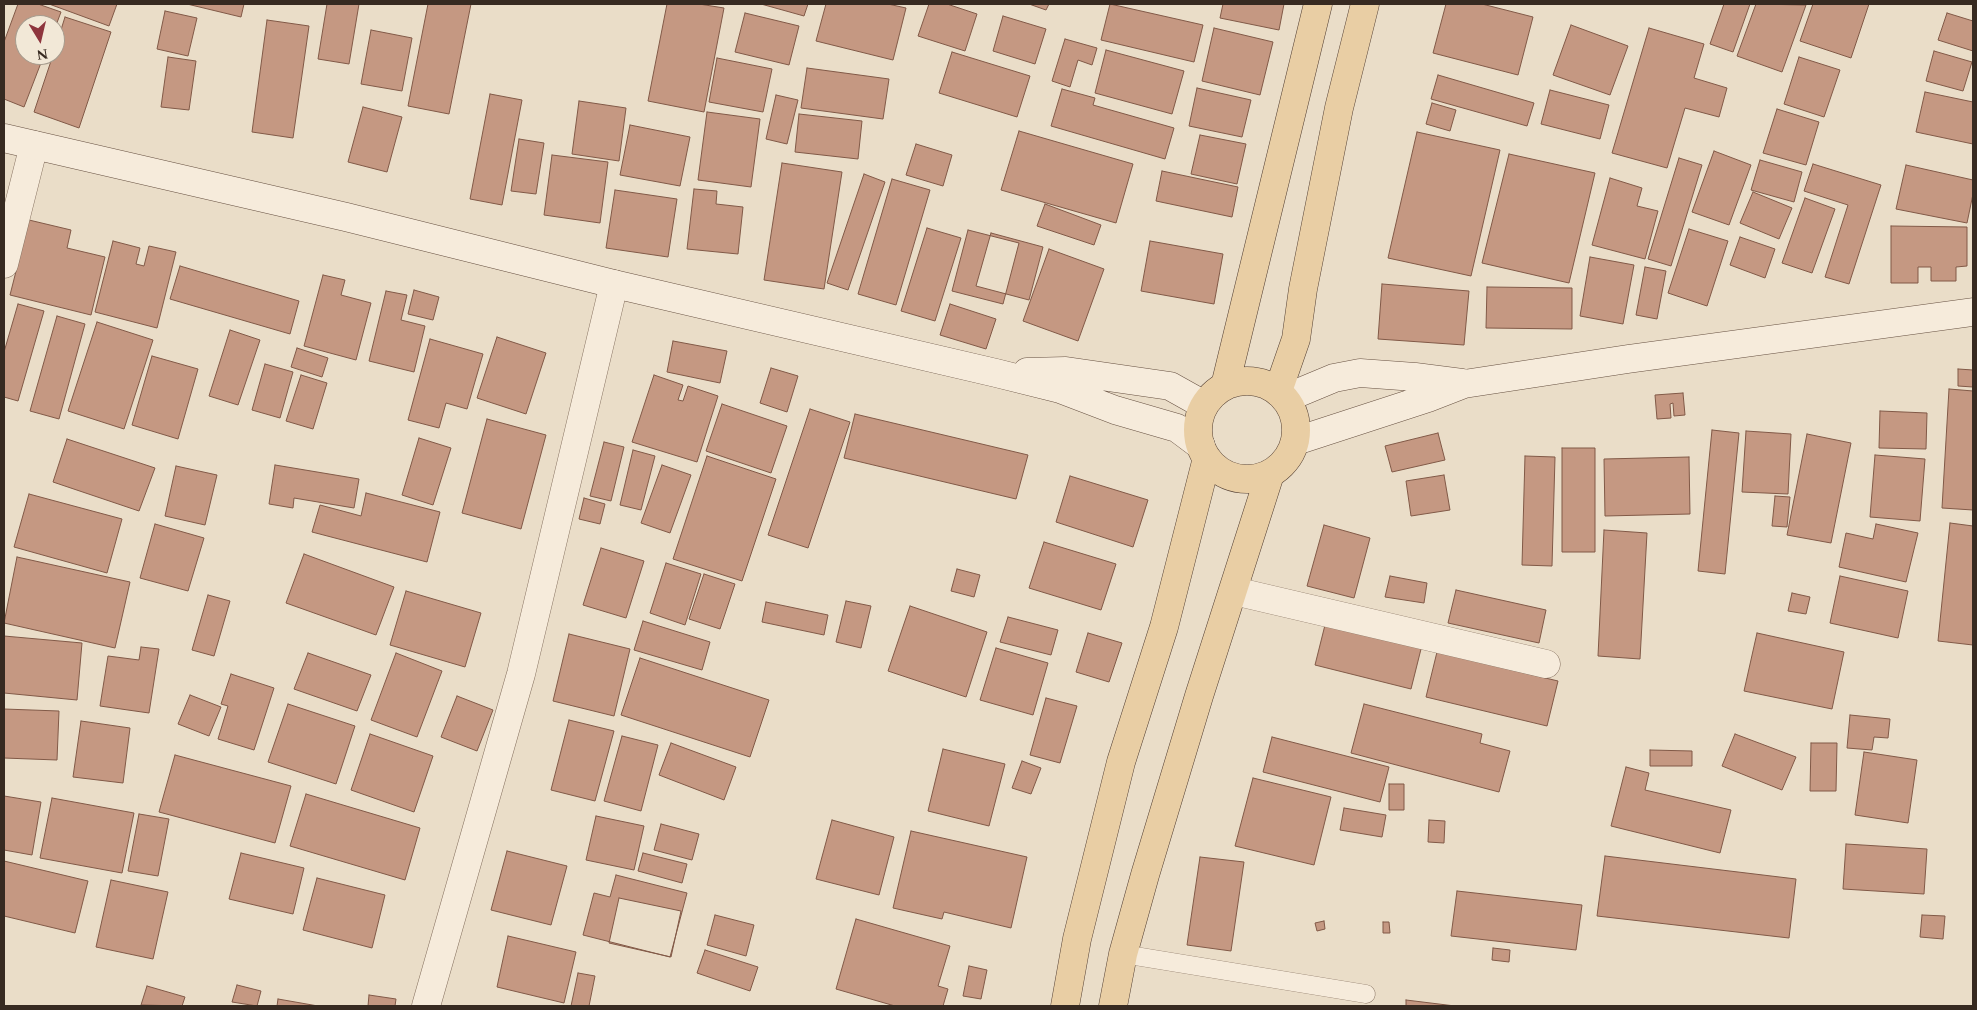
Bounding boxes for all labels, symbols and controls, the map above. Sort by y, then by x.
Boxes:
north arrow [15,15,65,65]
text: N [35,43,50,66]

